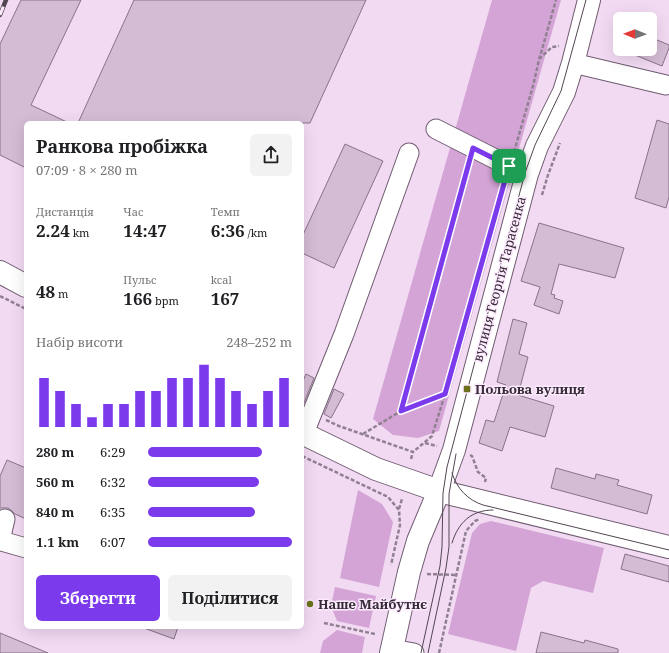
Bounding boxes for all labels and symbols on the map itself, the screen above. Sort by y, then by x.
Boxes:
north arrow [613,12,657,56]
pin [492,149,526,183]
street label: вулиця Георгія Тарасенка [468,194,530,364]
place label: Польова вулиця [475,380,585,398]
marker: Польова вулиця [462,384,472,394]
place label: Наше Майбутнє [318,595,427,613]
marker: Наше Майбутнє [305,599,315,609]

